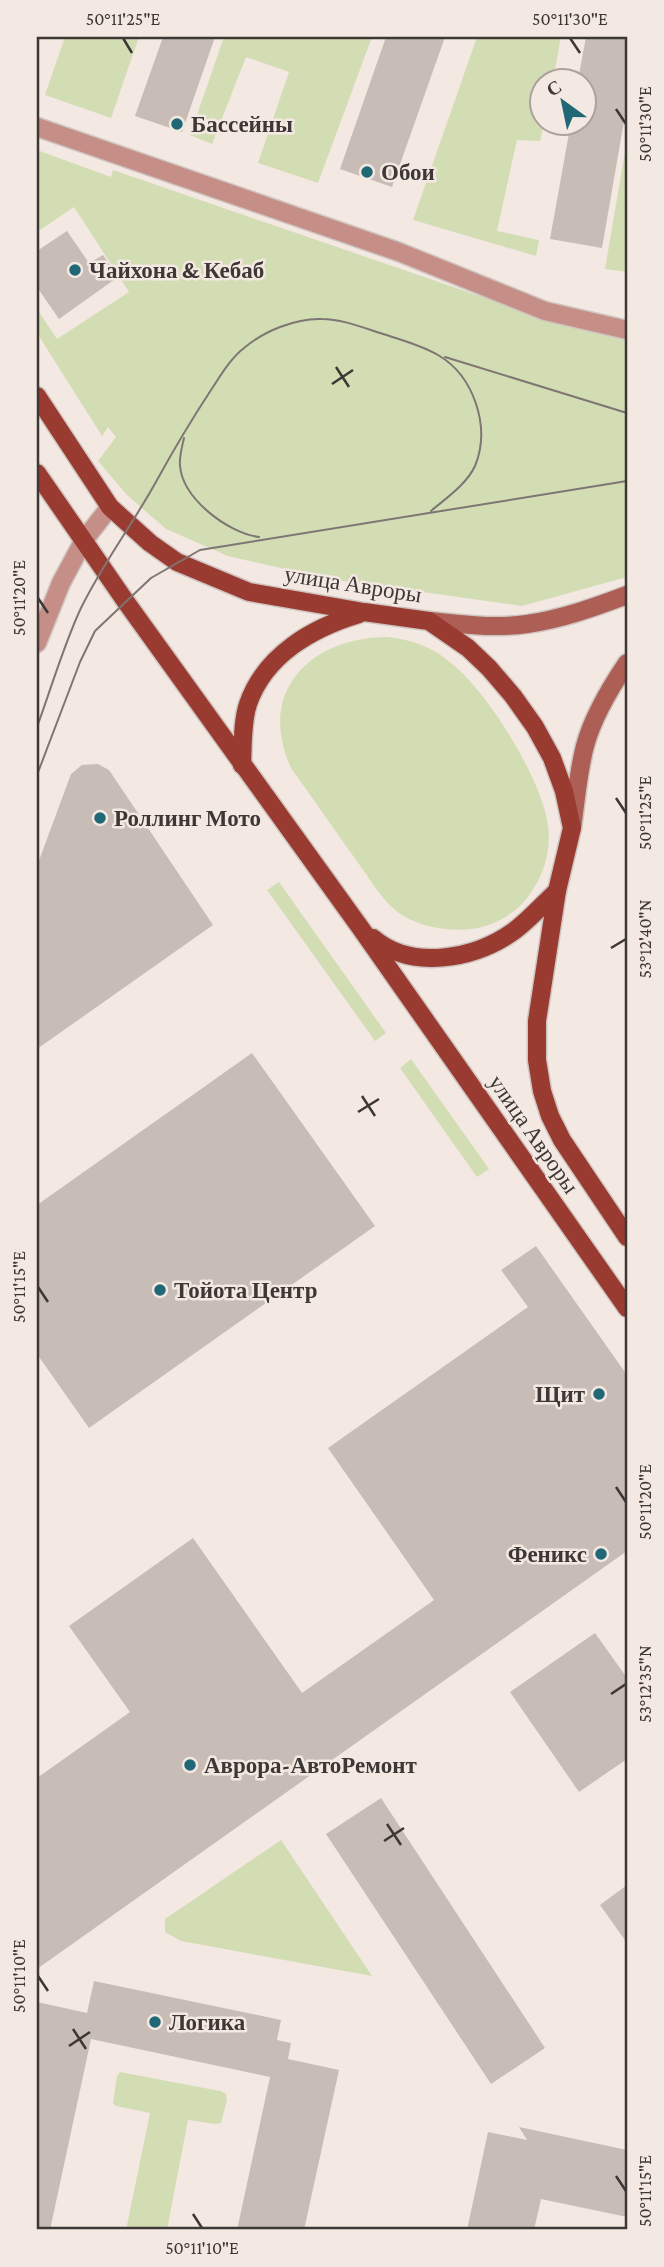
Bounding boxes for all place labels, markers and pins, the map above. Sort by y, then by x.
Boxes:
place label: Бассейны [191,111,293,137]
marker: Бассейны [169,116,185,132]
place label: Обои [381,159,435,185]
marker: Обои [359,164,375,180]
place label: Чайхона & Кебаб [89,257,264,283]
marker: Чайхона & Кебаб [67,262,83,278]
place label: Роллинг Мото [114,805,261,831]
marker: Роллинг Мото [92,810,108,826]
place label: Тойота Центр [174,1277,317,1303]
marker: Тойота Центр [152,1282,168,1298]
place label: Щит [535,1381,586,1407]
marker: Щит [591,1386,607,1402]
place label: Феникс [508,1541,587,1567]
marker: Феникс [593,1546,609,1562]
place label: Аврора-АвтоРемонт [204,1752,417,1778]
marker: Аврора-АвтоРемонт [182,1757,198,1773]
place label: Логика [169,2009,246,2035]
marker: Логика [147,2014,163,2030]

